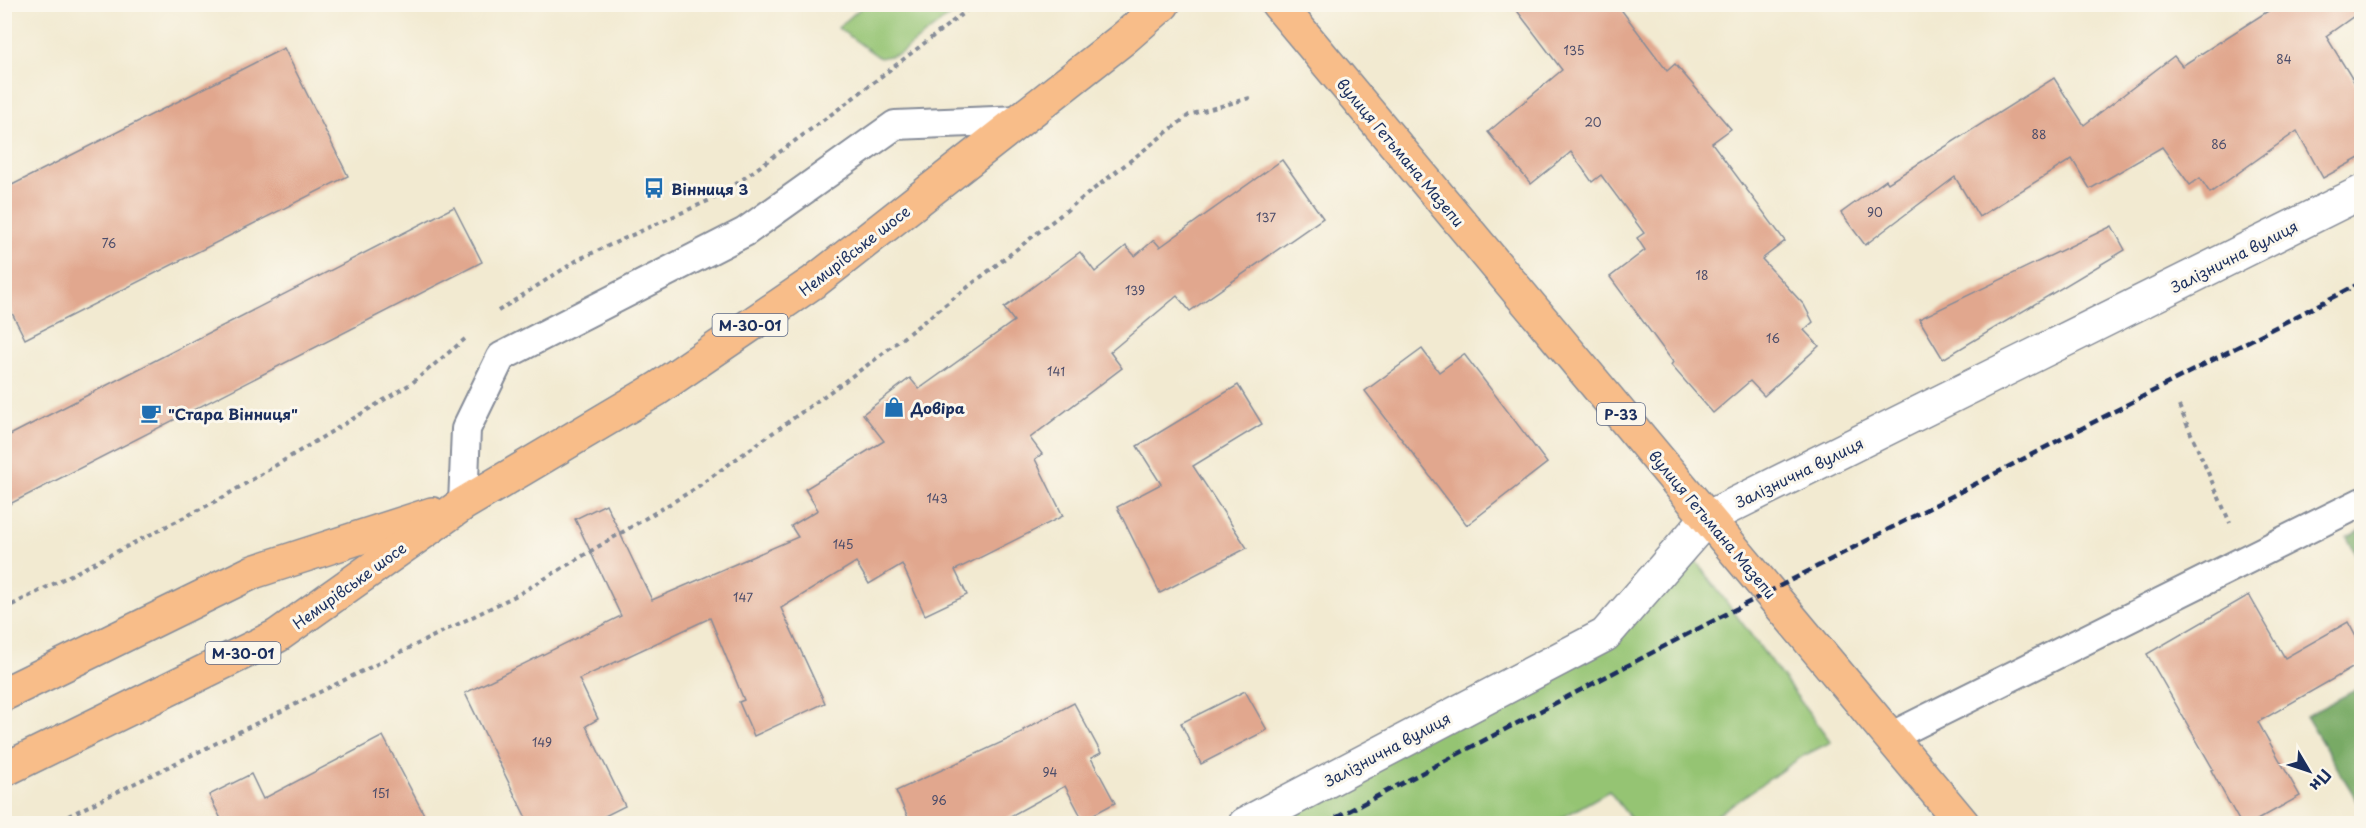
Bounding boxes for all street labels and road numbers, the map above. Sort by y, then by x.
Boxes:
street label: вулиця Гетьмана Мазепи [1332,73,1470,231]
street label: Немирівське шосе [794,199,914,301]
street label: Залізнична вулиця [2166,214,2302,298]
road number: М-30-01 [712,314,788,336]
road number: Р-33 [1597,403,1645,425]
street label: Залізнична вулиця [1730,431,1867,513]
street label: вулиця Гетьмана Мазепи [1644,445,1782,603]
street label: Немирівське шосе [287,536,411,634]
road number: М-30-01 [206,642,280,664]
street label: Залізнична вулиця [1319,706,1454,792]

